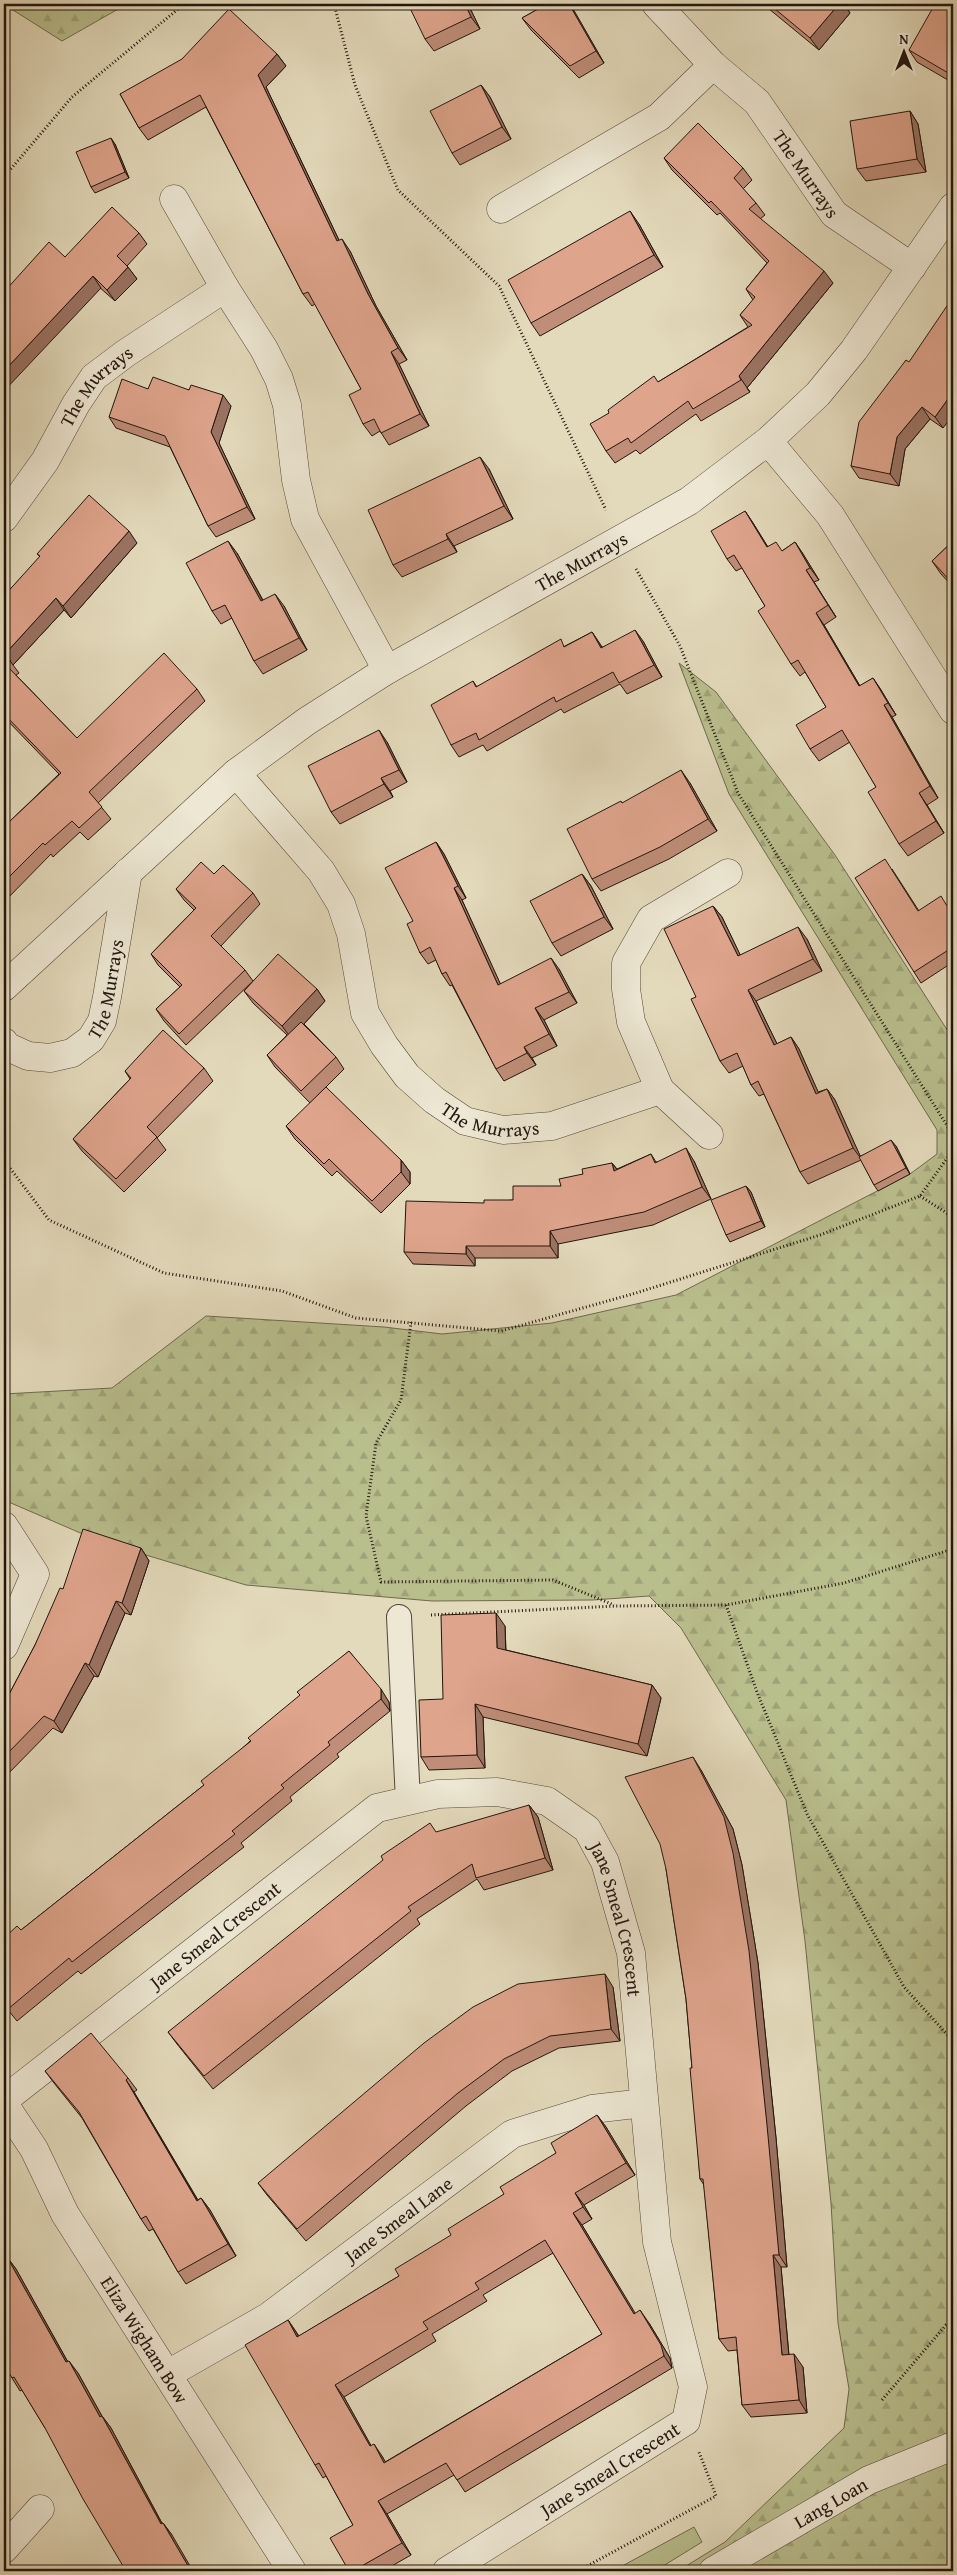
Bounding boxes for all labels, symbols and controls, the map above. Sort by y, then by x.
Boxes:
north arrow [880,28,930,78]
text: N [899,29,909,49]
street label: The Murrays [766,124,847,224]
street label: The Murrays [52,338,138,432]
street label: The Murrays [530,524,632,598]
street label: The Murrays [80,937,130,1044]
street label: The Murrays [435,1095,540,1144]
street label: Jane Smeal Crescent [581,1835,649,1998]
street label: Jane Smeal Crescent [142,1874,287,1996]
street label: Jane Smeal Lane [337,2169,458,2270]
street label: Eliza Wigham Bow [94,2271,196,2409]
street label: Jane Smeal Crescent [533,2415,686,2524]
street label: Lang Loan [788,2470,873,2535]

